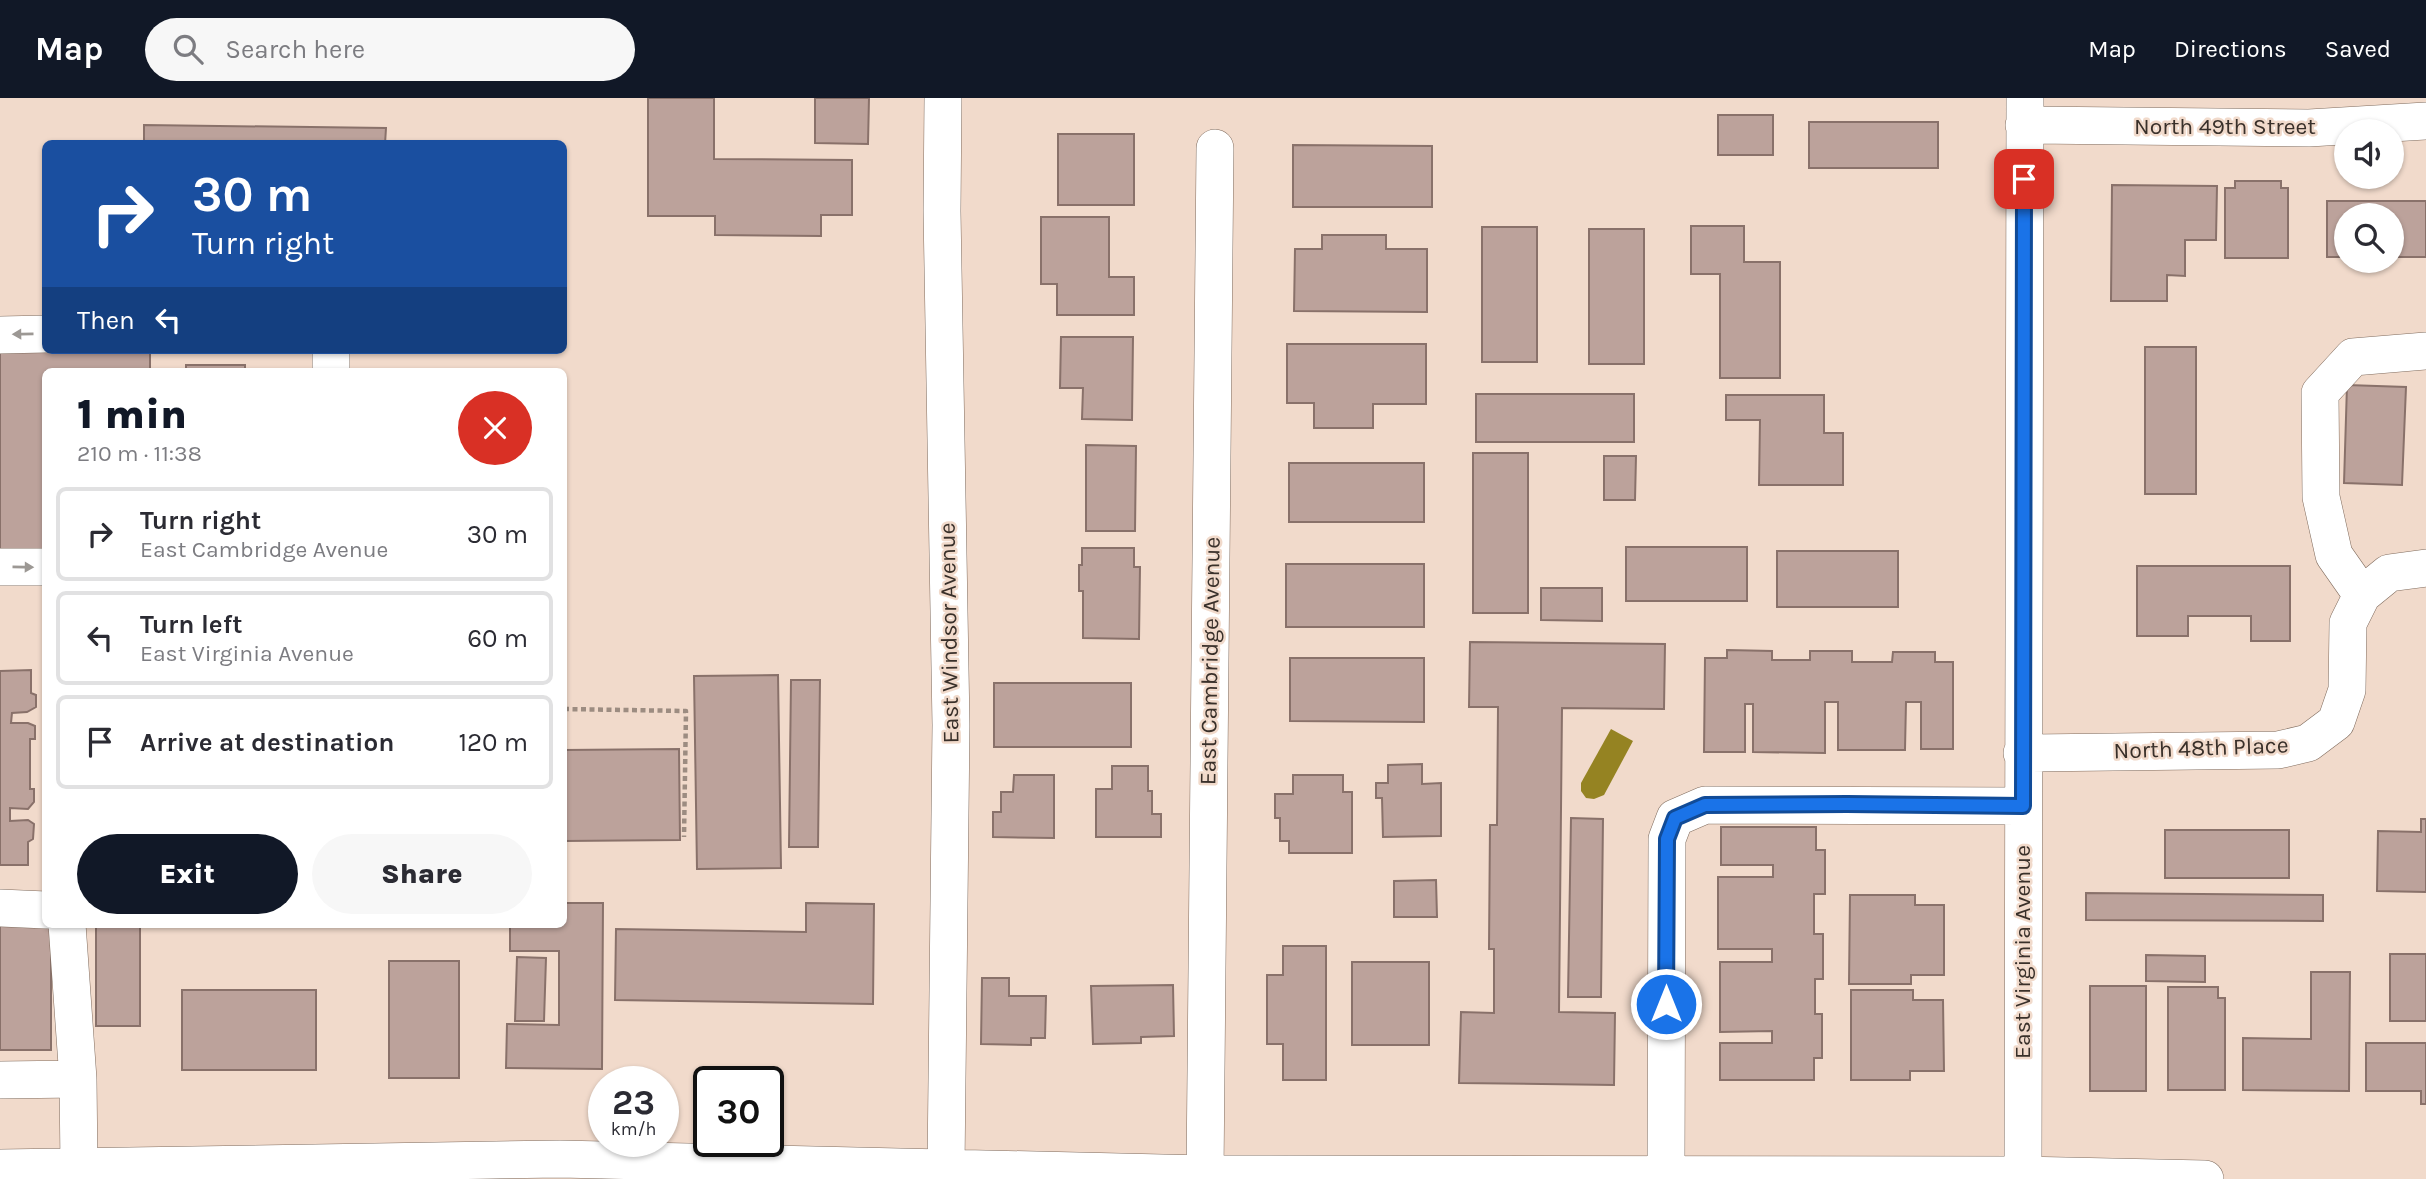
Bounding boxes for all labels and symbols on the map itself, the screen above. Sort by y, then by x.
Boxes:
street label: North 49th Street [2134,113,2316,140]
pin [1994,149,2054,209]
one-way arrow [12,329,34,340]
street label: East Windsor Avenue [934,522,964,744]
street label: East Cambridge Avenue [1194,537,1226,785]
one-way arrow [12,561,34,573]
street label: North 48th Place [2113,731,2289,765]
street label: East Virginia Avenue [2009,845,2036,1059]
position arrow [1629,967,1703,1041]
speed limit sign: 30 [693,1066,784,1157]

